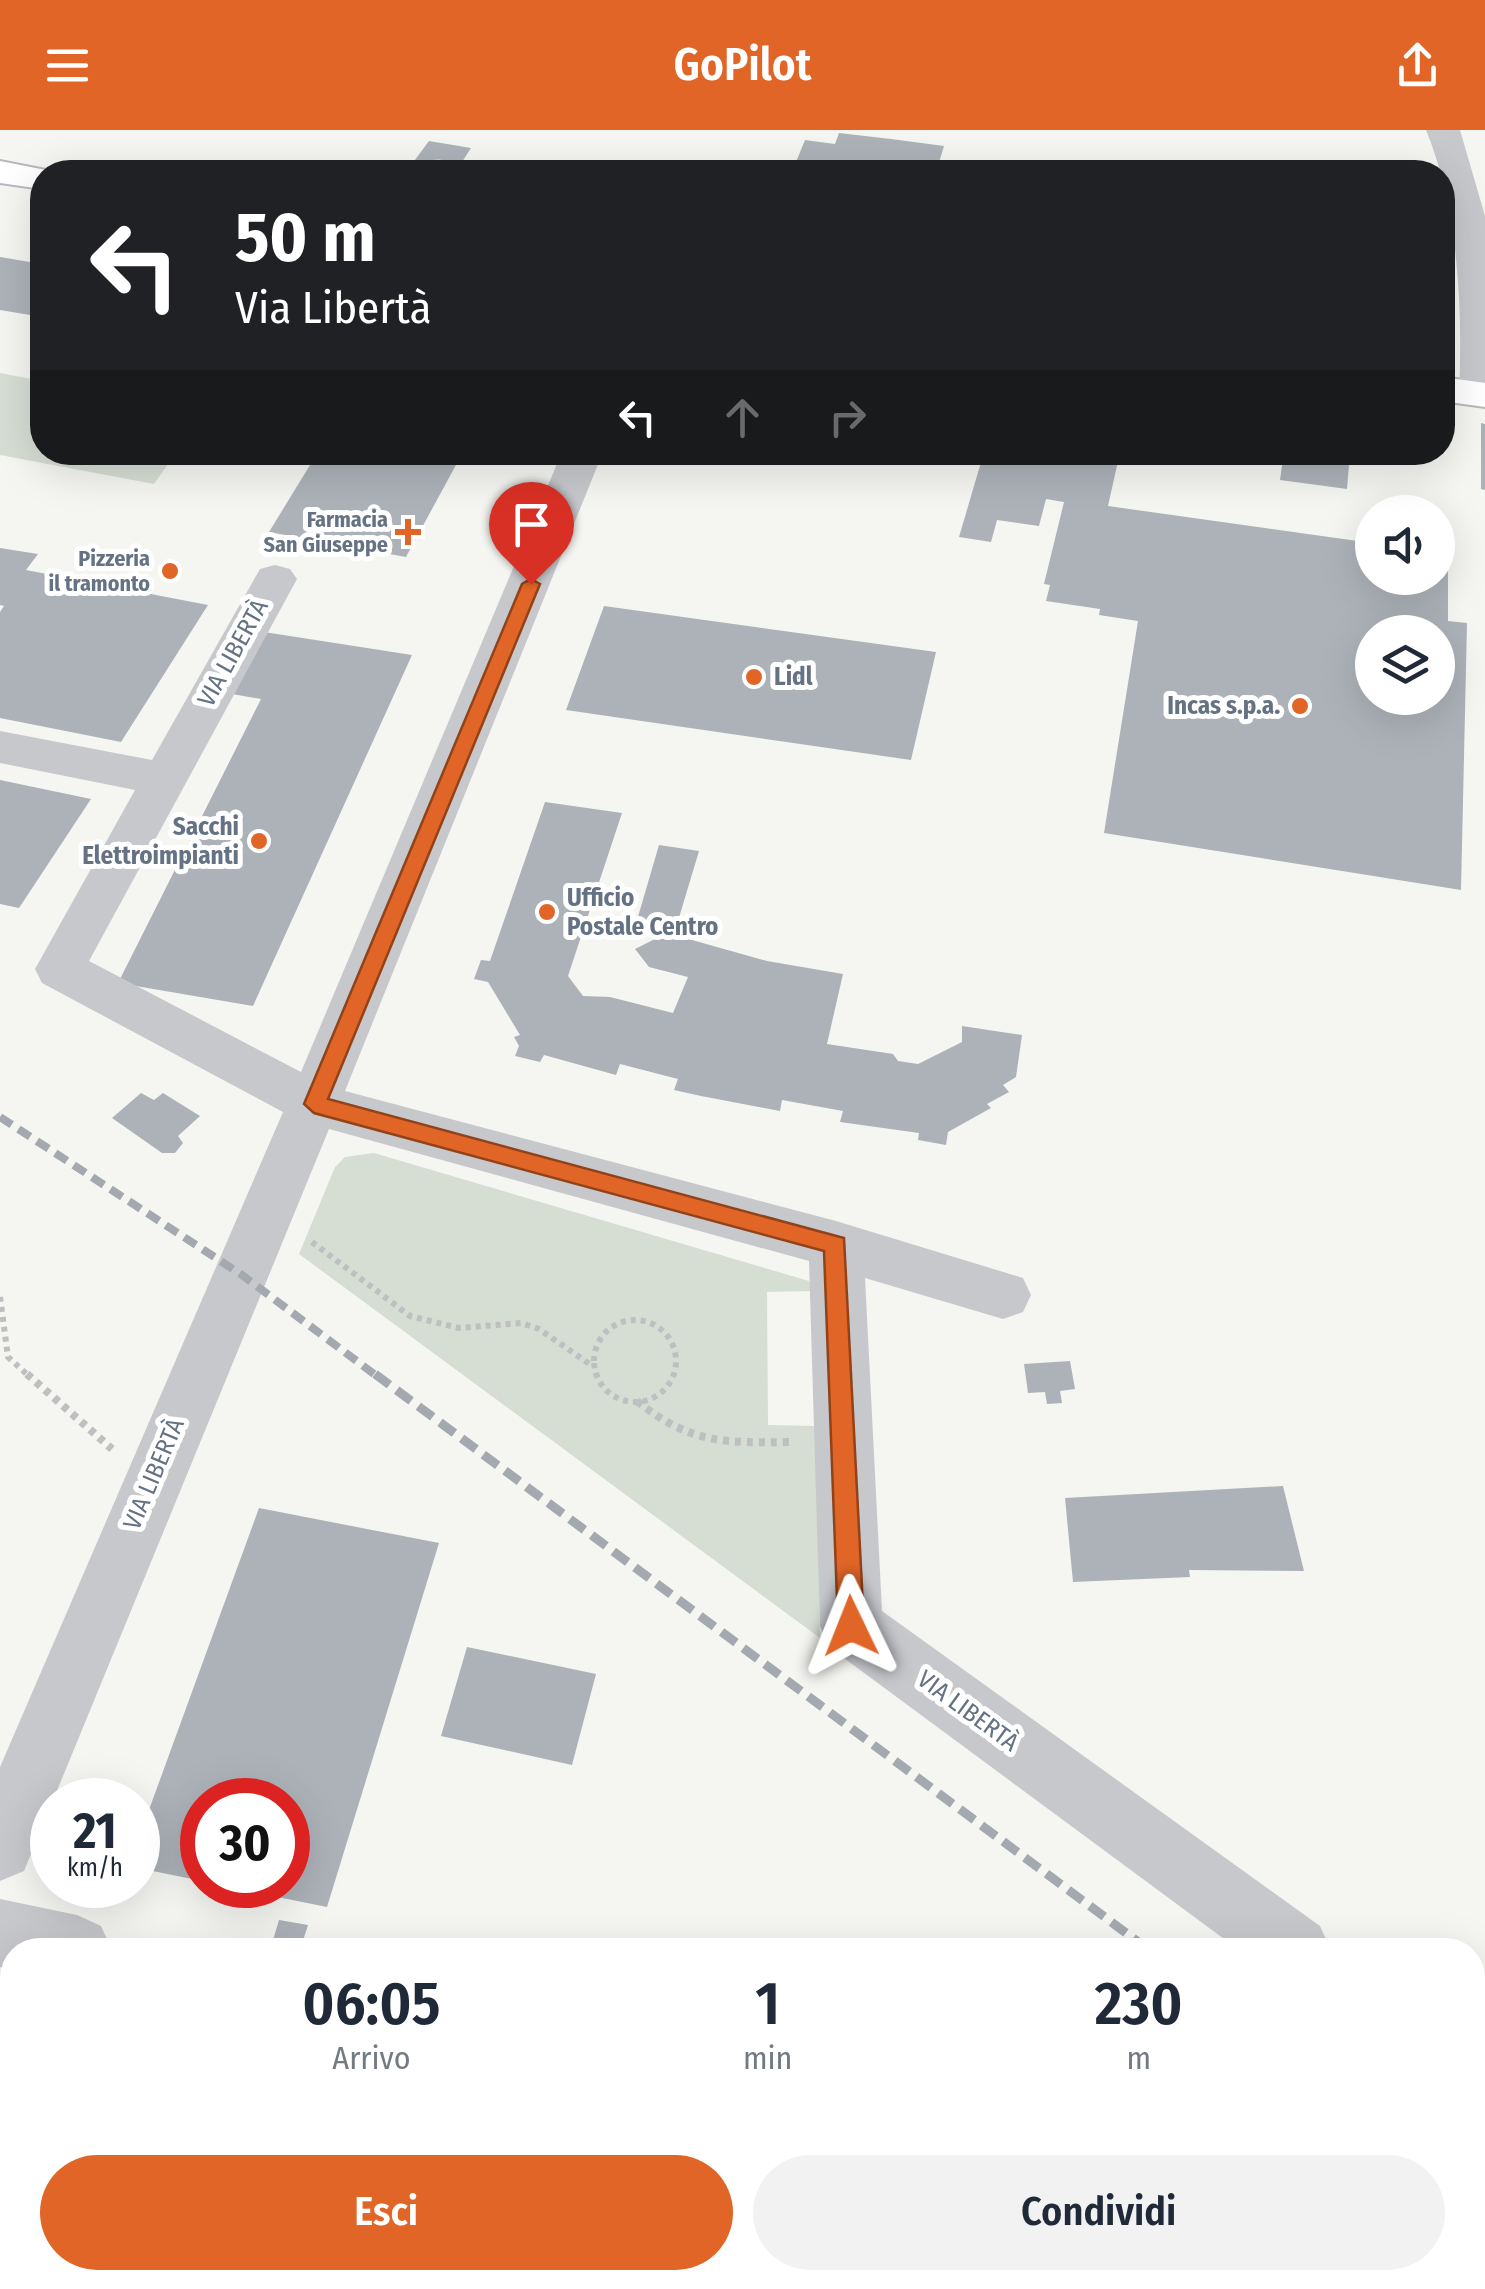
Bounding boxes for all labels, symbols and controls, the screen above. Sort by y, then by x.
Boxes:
icon: menu [40,38,95,93]
text: GoPilot [674,38,811,92]
icon: share [1390,38,1445,93]
text: 50 m [235,196,376,280]
icon: left [70,200,200,330]
text: Via Libertà [235,281,431,335]
icon: left [610,390,665,445]
icon: ahead [715,390,770,445]
icon: right [820,390,875,445]
pin [489,482,574,585]
map controls [1355,495,1455,715]
button: sound [1355,495,1455,595]
icon: arrive [504,497,559,552]
place label: Farmacia San Giuseppe [264,506,388,558]
marker: Farmacia San Giuseppe [397,521,419,543]
place label: Pizzeria il tramonto [48,545,150,597]
marker: Pizzeria il tramonto [159,560,181,582]
street label: VIA LIBERTÀ [190,594,275,712]
button: layers [1355,615,1455,715]
place label: Lidl [774,662,813,692]
marker: Lidl [743,666,765,688]
place label: Incas s.p.a. [1167,691,1280,721]
marker: Incas s.p.a. [1289,695,1311,717]
place label: Sacchi Elettroimpianti [82,812,239,871]
marker: Sacchi Elettroimpianti [248,830,270,852]
place label: Ufficio Postale Centro [567,883,718,942]
marker: Ufficio Postale Centro [536,901,558,923]
street label: VIA LIBERTÀ [116,1413,191,1534]
position arrow [799,1574,903,1678]
street label: VIA LIBERTÀ [911,1663,1025,1758]
speed limit sign: 30 [180,1778,310,1908]
text: 21 [73,1801,117,1861]
text: km/h [67,1853,123,1883]
text: 06:05 [302,1968,441,2040]
text: 1 [755,1968,780,2040]
text: 230 [1095,1968,1183,2040]
text: Arrivo [332,2039,411,2077]
text: min [743,2039,792,2077]
text: m [1126,2039,1151,2077]
button: Esci [40,2155,733,2270]
button: Condividi [753,2155,1445,2270]

